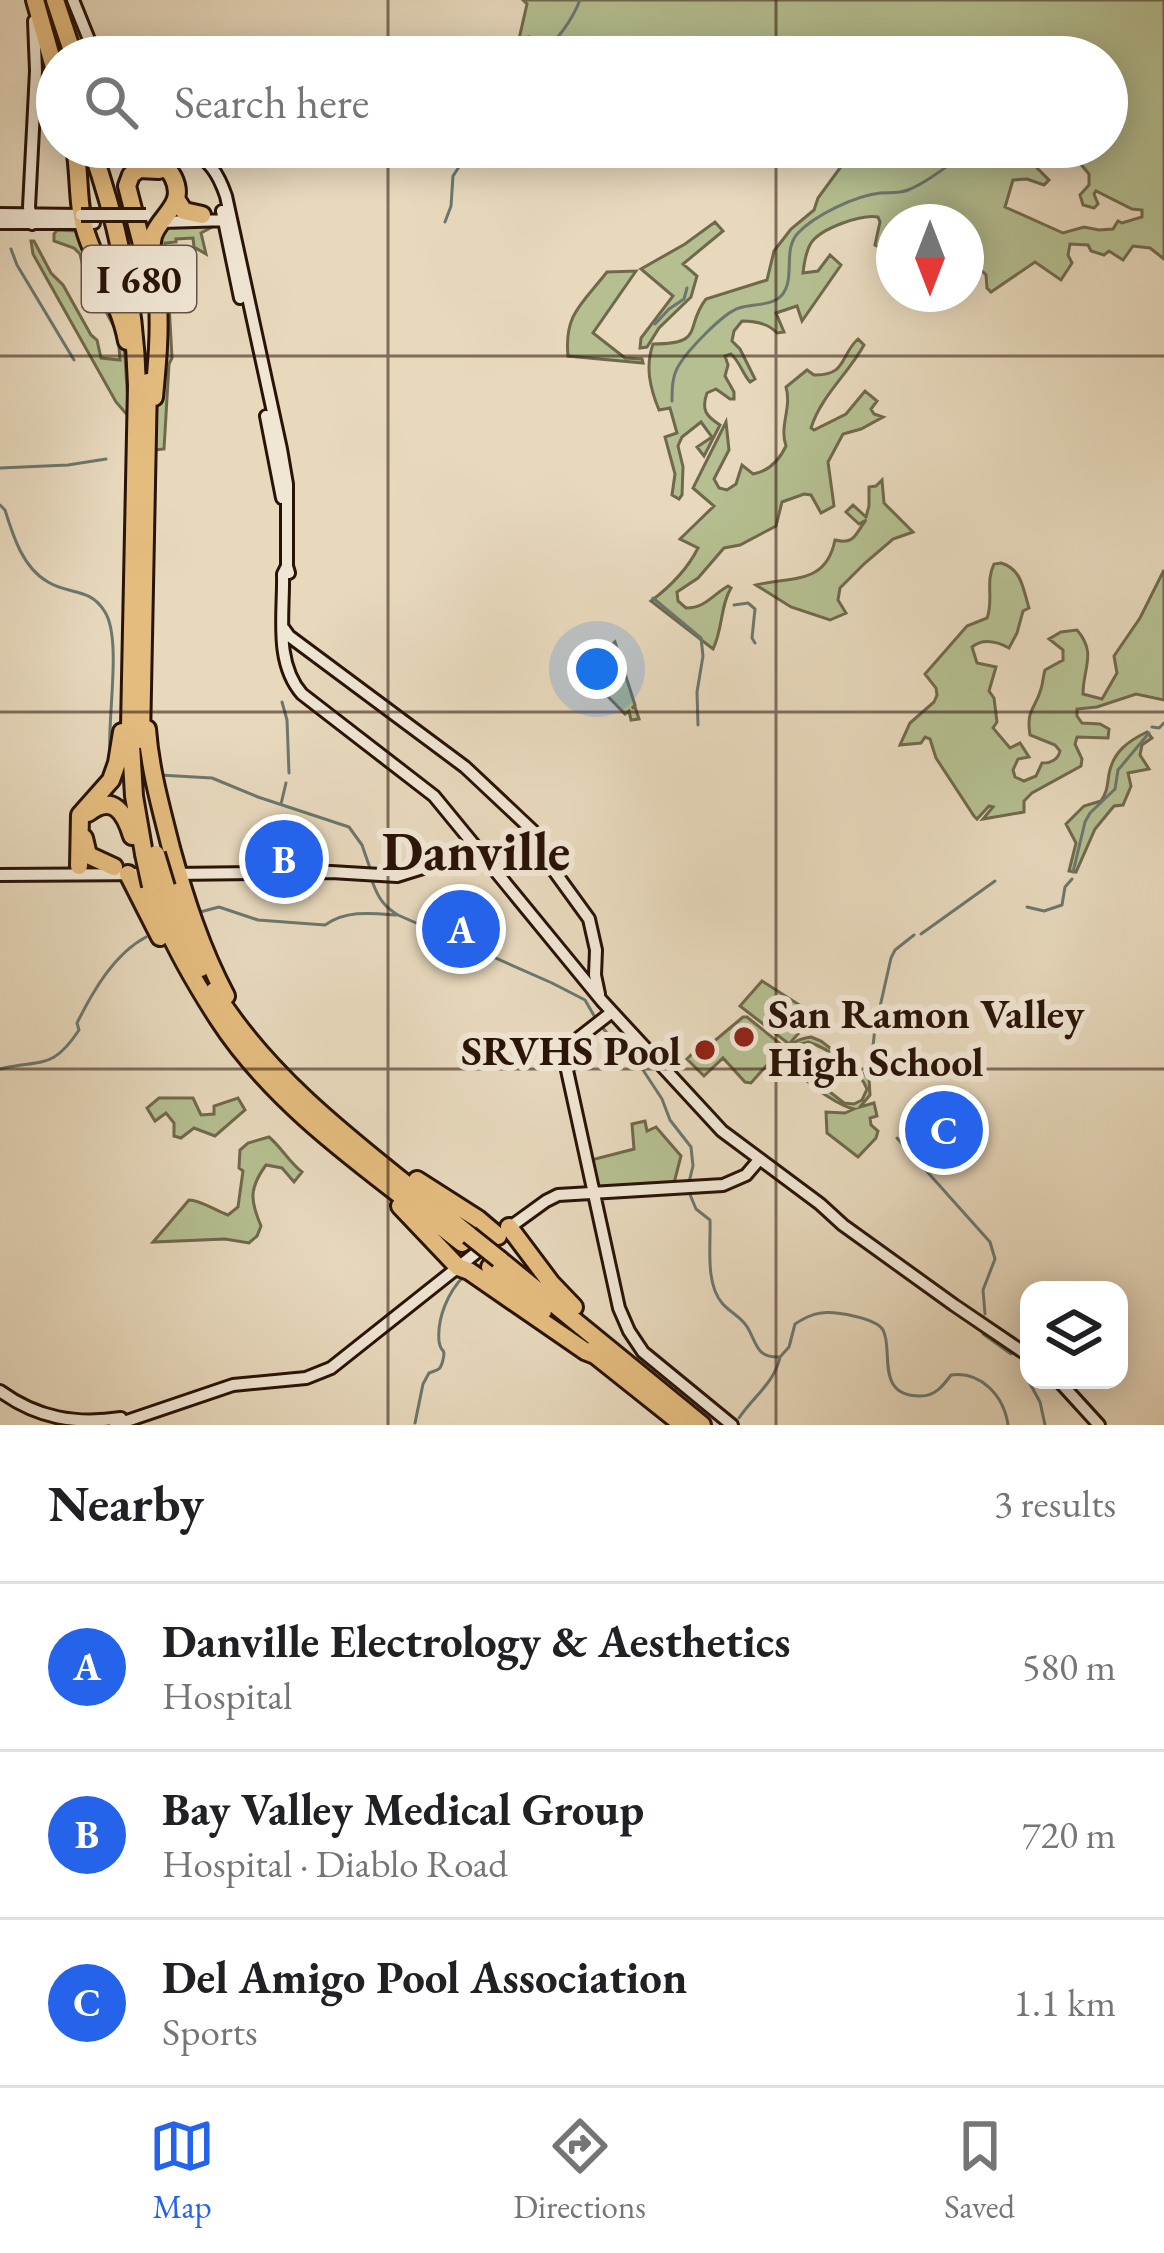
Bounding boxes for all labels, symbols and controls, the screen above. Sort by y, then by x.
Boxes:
search box [36,36,1128,168]
icon: search [78,69,144,135]
text: Search here [174,73,369,131]
north arrow [876,204,984,312]
road number: I 680 [82,246,196,312]
your location [567,639,627,699]
pin: B [245,814,323,904]
district label: Danville [382,816,570,886]
pin: A [422,884,500,974]
place label: San Ramon Valley High School [768,986,1085,1089]
place label: SRVHS Pool [461,1023,681,1078]
marker: San Ramon Valley High School [731,1024,757,1050]
marker: SRVHS Pool [692,1037,718,1063]
pin: C [905,1085,983,1175]
map controls [1020,1281,1128,1389]
button: layers [1020,1281,1128,1389]
text: Nearby [48,1470,204,1536]
text: 3 results [994,1478,1116,1529]
text: Danville Electrology & Aesthetics [162,1612,790,1670]
text: A [73,1641,101,1692]
text: 580 m [1022,1641,1116,1692]
text: Hospital [162,1670,292,1721]
text: Bay Valley Medical Group [162,1780,644,1838]
text: B [75,1809,99,1860]
text: 720 m [1022,1809,1116,1860]
text: Hospital · Diablo Road [162,1838,508,1889]
text: Del Amigo Pool Association [162,1948,687,2006]
text: C [73,1977,101,2028]
text: 1.1 km [1013,1977,1116,2028]
text: Sports [162,2006,258,2057]
tab: Map [149,2113,215,2228]
tab: Directions [513,2113,646,2228]
tab: Saved [944,2113,1015,2228]

